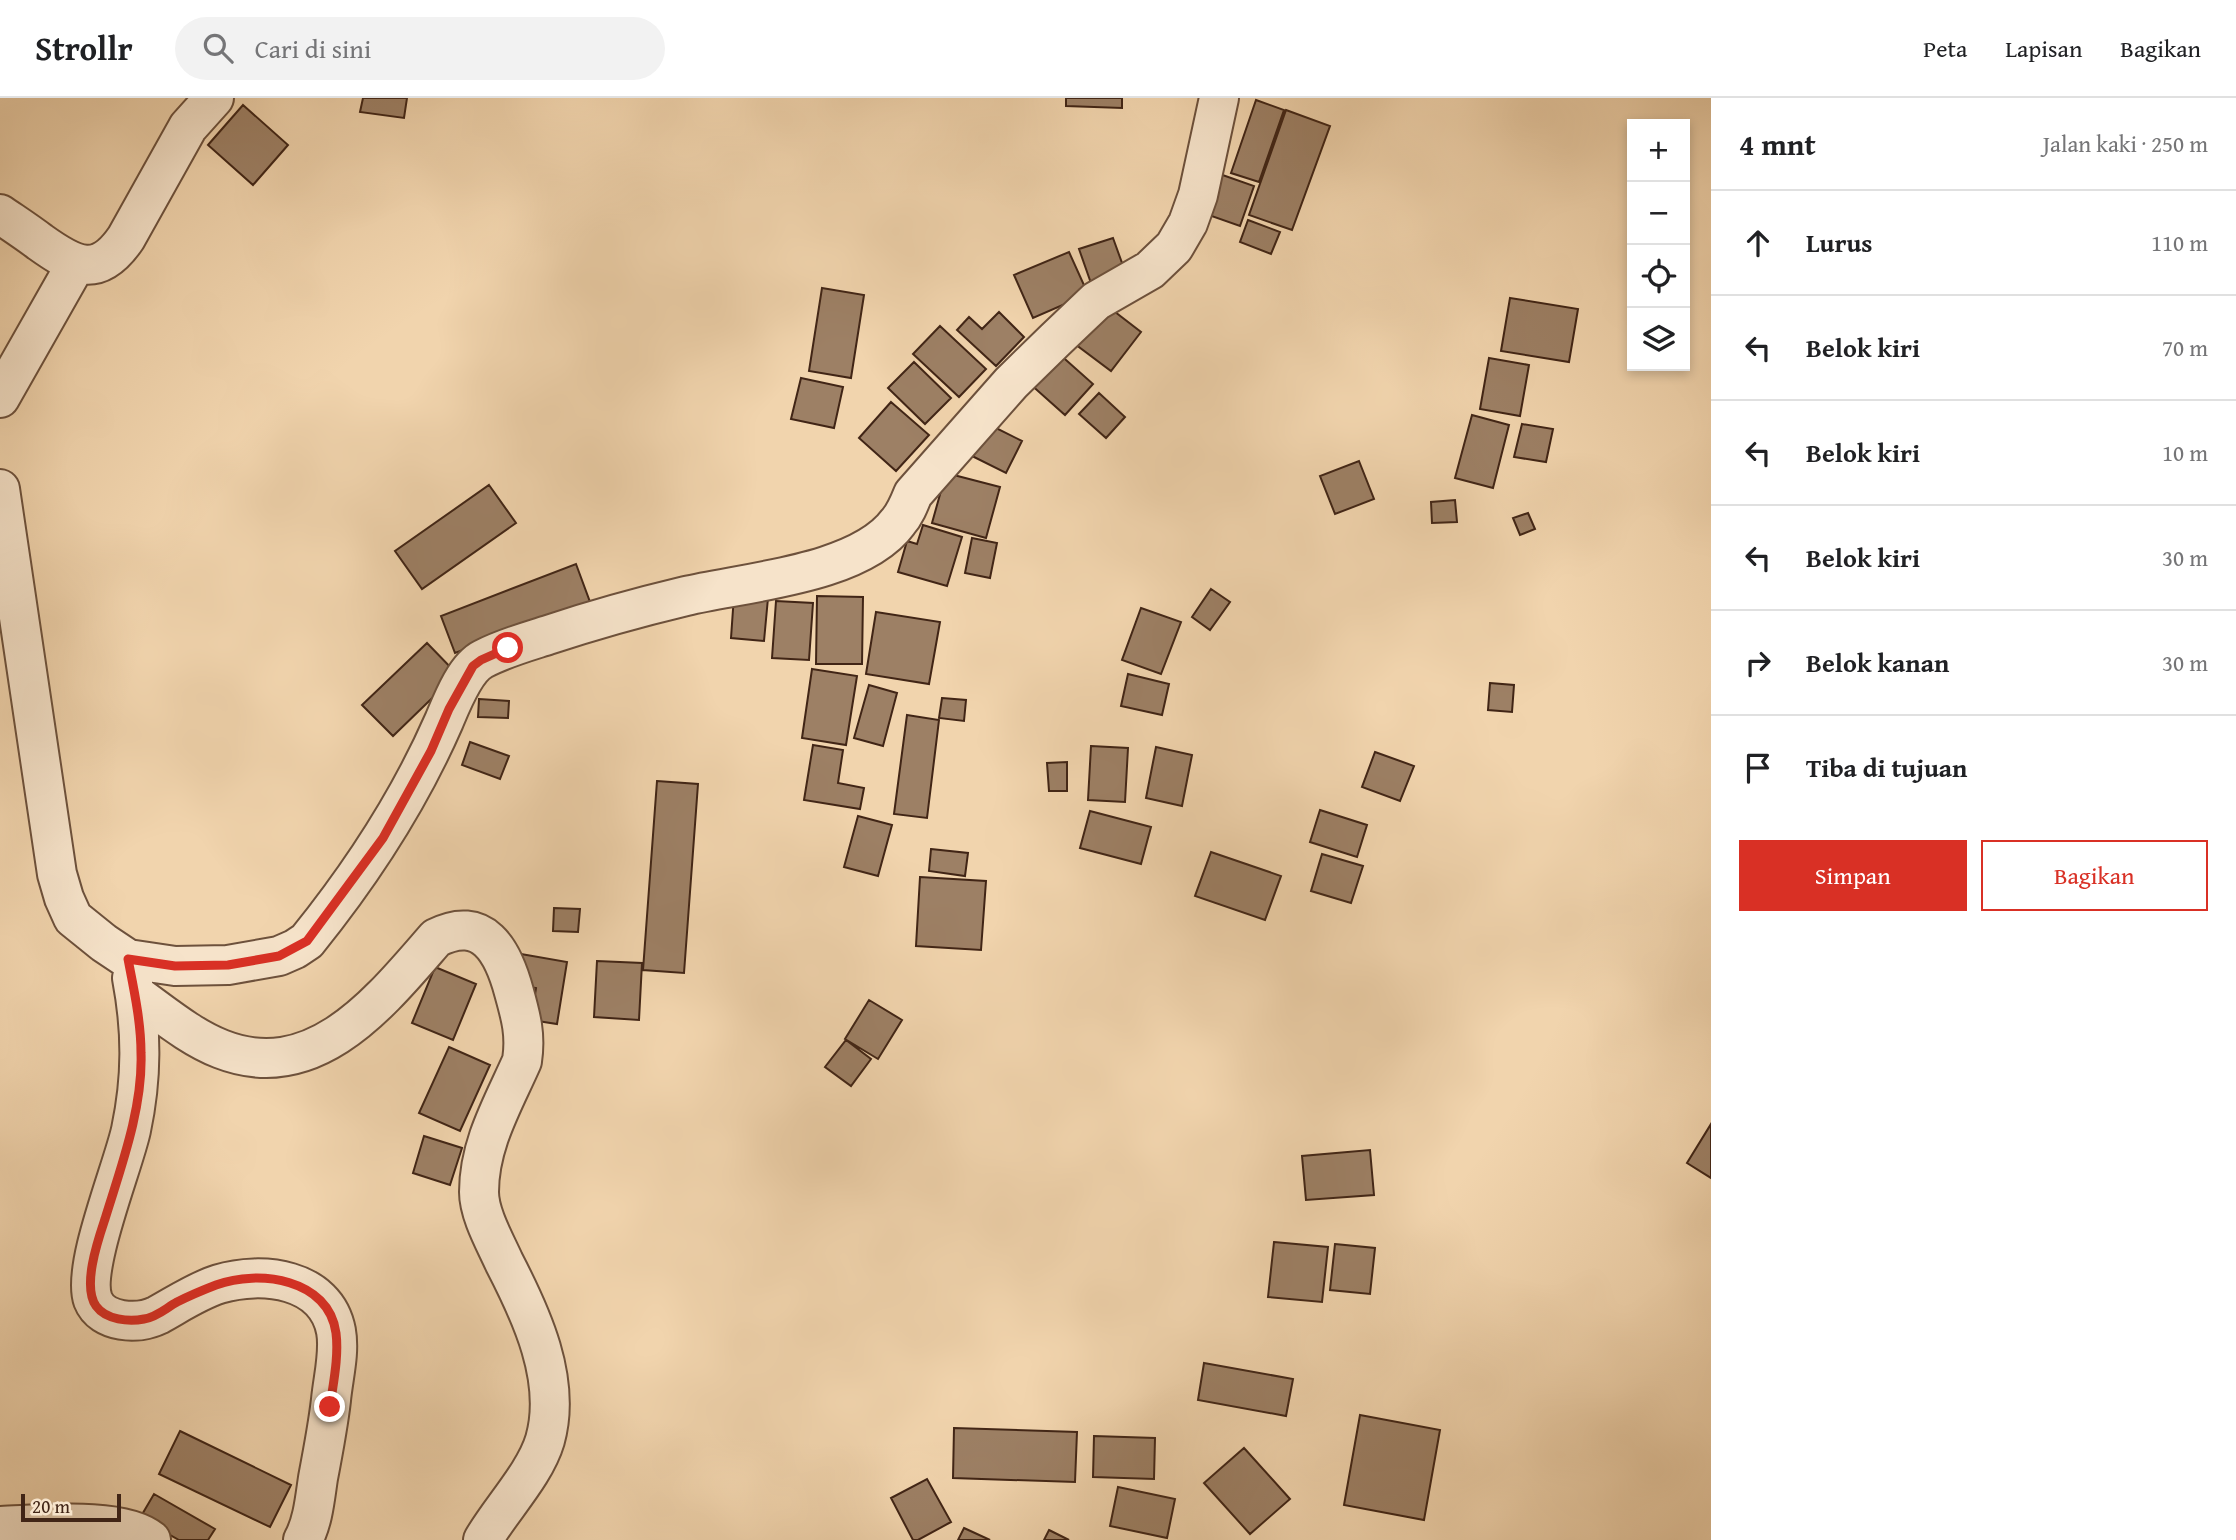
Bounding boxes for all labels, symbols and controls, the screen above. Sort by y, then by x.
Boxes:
search box [175,17,665,80]
text: Strollr [35,24,133,72]
icon: search [199,29,237,67]
text: Cari di sini [255,29,371,68]
text: Peta [1923,31,1967,66]
text: Lapisan [2005,31,2082,66]
text: Bagikan [2120,31,2201,66]
map controls [1627,119,1690,371]
button: + [1627,119,1690,182]
text: 4 mnt [1739,122,1816,166]
text: Jalan kaki · 250 m [2043,127,2208,160]
button: − [1627,182,1690,245]
text: Lurus [1806,223,1872,262]
icon: ahead [1739,224,1777,262]
text: 110 m [2151,226,2208,259]
button: locate [1627,245,1690,308]
button: layers [1627,308,1690,371]
text: Belok kiri [1806,328,1920,367]
icon: left [1739,329,1777,367]
text: 70 m [2162,331,2208,364]
text: Belok kiri [1806,433,1920,472]
icon: left [1739,434,1777,472]
text: 10 m [2162,436,2208,469]
text: Belok kiri [1806,538,1920,577]
icon: left [1739,539,1777,577]
text: 30 m [2162,541,2208,574]
route start [492,632,523,663]
text: Belok kanan [1806,643,1949,682]
icon: right [1739,644,1777,682]
text: 30 m [2162,646,2208,679]
text: Tiba di tujuan [1806,748,1967,787]
icon: arrive [1739,749,1777,787]
button: Simpan [1739,840,1967,911]
button: Bagikan [1981,840,2208,911]
route end [314,1391,345,1422]
scale bar [21,1491,121,1523]
text: 20 m [32,1492,70,1520]

